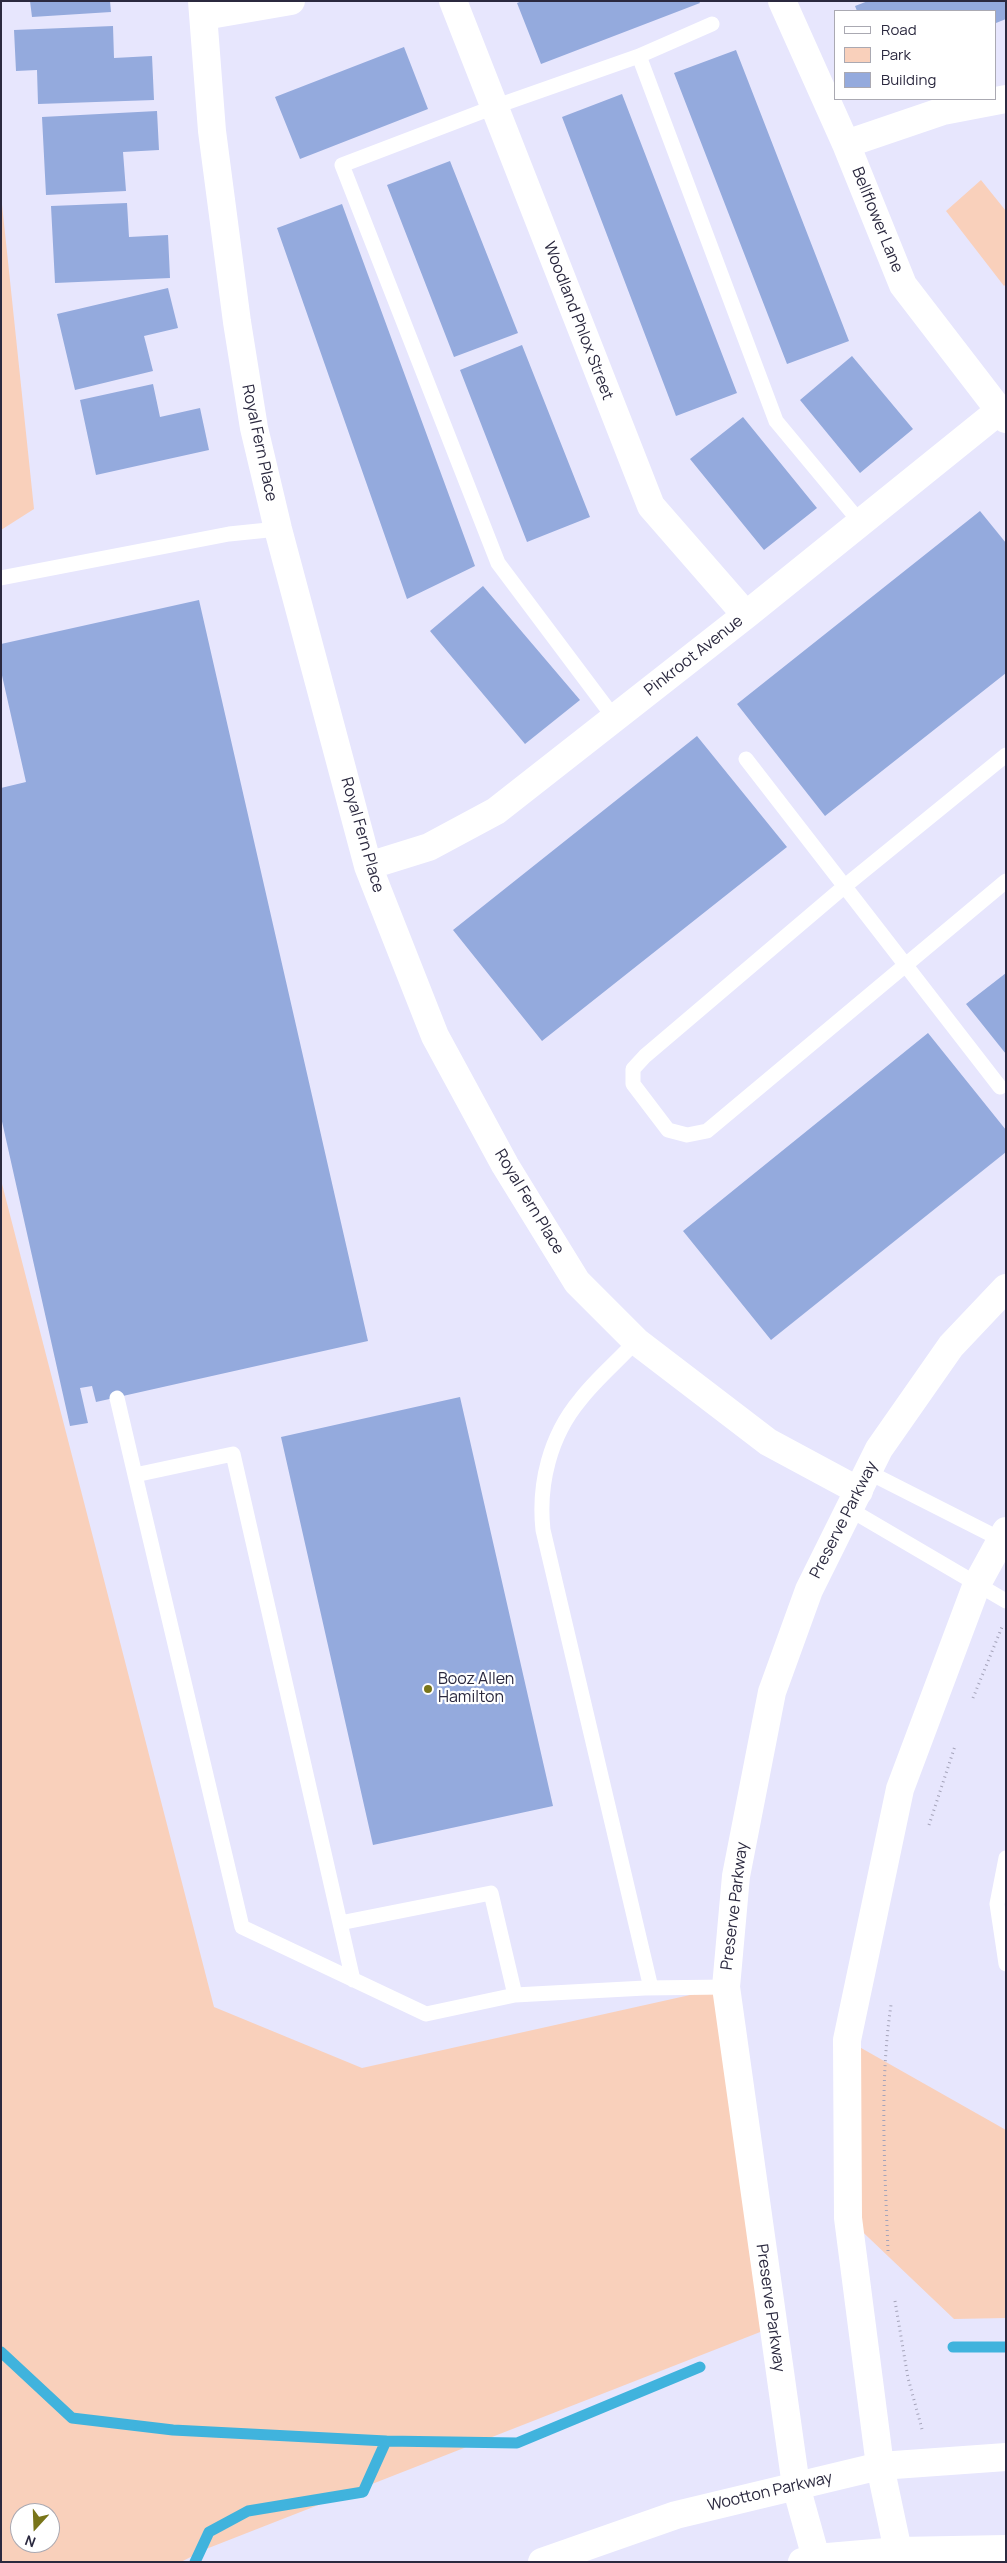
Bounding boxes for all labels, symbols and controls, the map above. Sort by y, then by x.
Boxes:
legend [834,10,997,100]
text: Road [881,19,917,40]
text: Park [881,44,911,65]
text: Building [881,69,936,90]
street label: Bellflower Lane [847,165,907,275]
street label: Woodland Phlox Street [539,239,617,403]
street label: Royal Fern Place [237,383,281,503]
street label: Pinkroot Avenue [641,612,747,700]
street label: Royal Fern Place [336,775,388,895]
street label: Royal Fern Place [490,1146,568,1258]
street label: Preserve Parkway [806,1458,882,1582]
place label: Booz Allen Hamilton [438,1670,514,1708]
marker: Booz Allen Hamilton [422,1683,434,1695]
street label: Preserve Parkway [718,1841,752,1971]
street label: Preserve Parkway [752,2243,788,2373]
street label: Wootton Parkway [706,2468,834,2516]
north arrow [10,2503,60,2553]
text: N [22,2531,38,2552]

